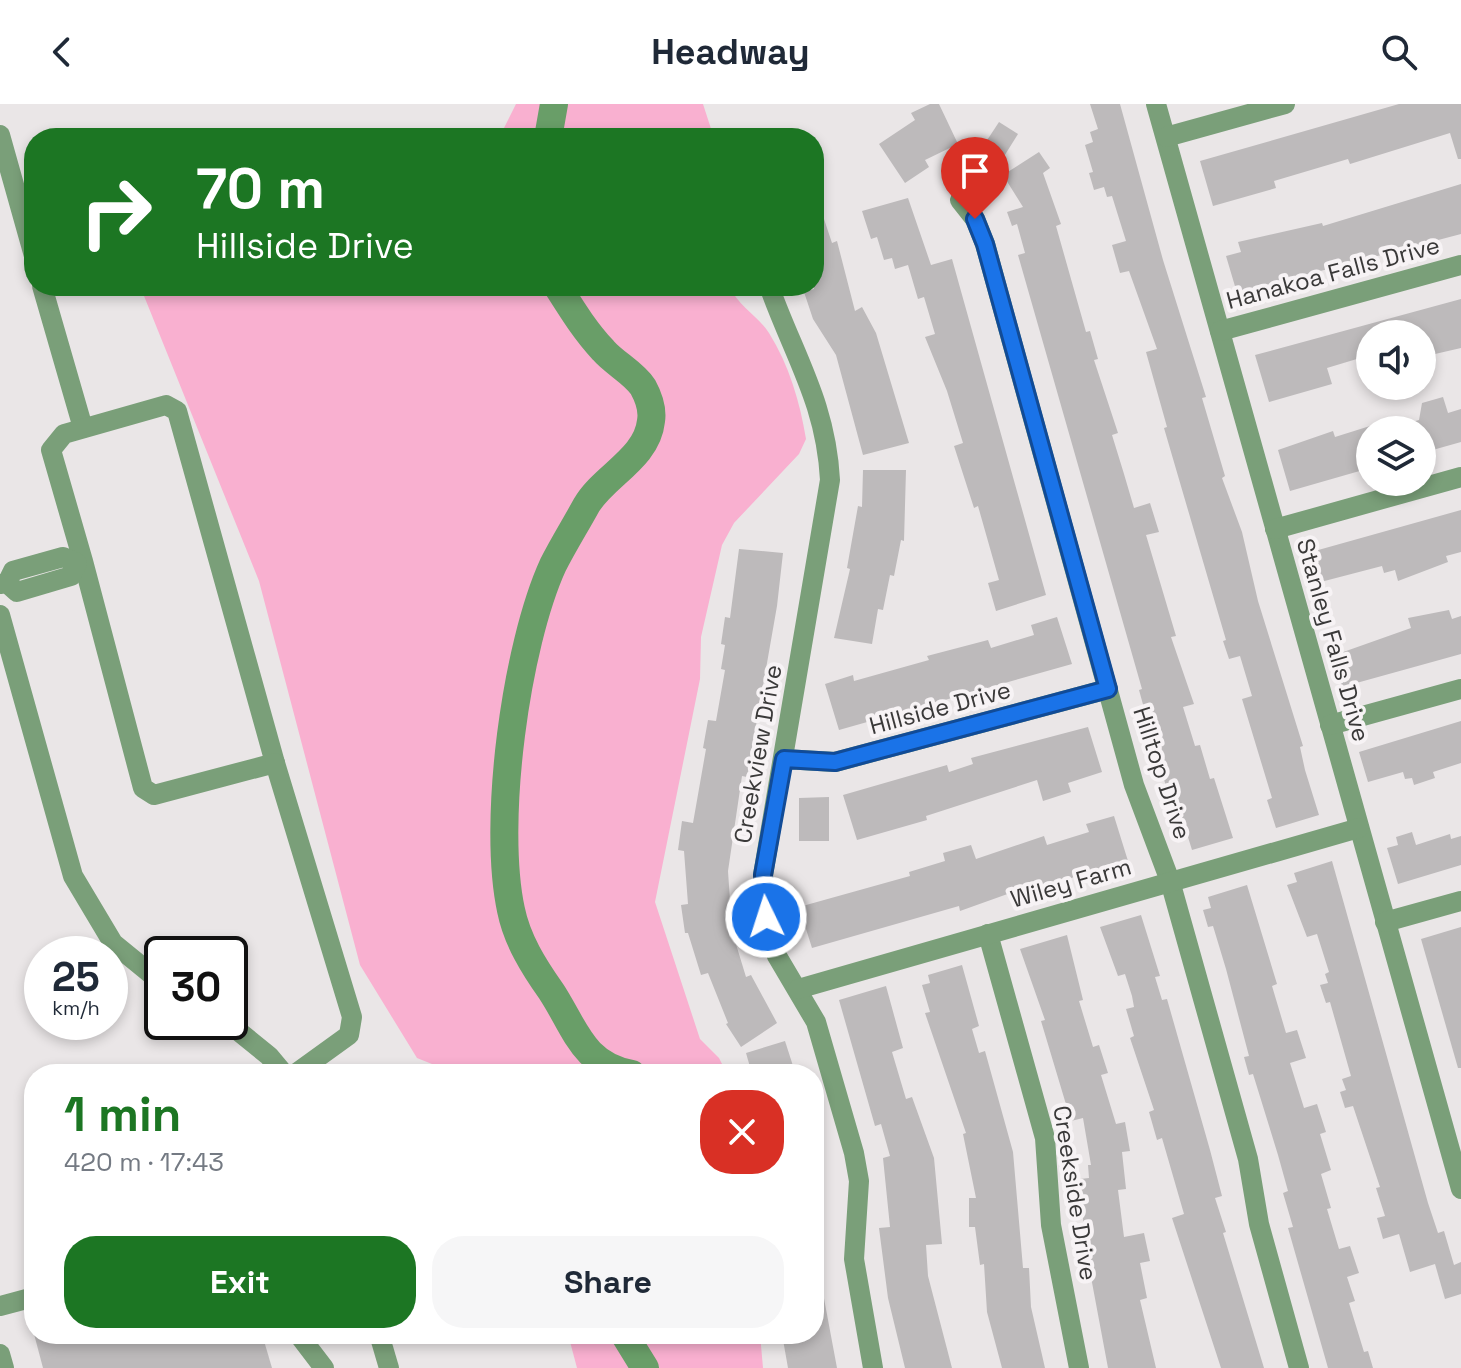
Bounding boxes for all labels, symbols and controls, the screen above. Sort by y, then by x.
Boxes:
text: Headway [651,29,810,75]
icon: back [40,30,84,74]
icon: search [1377,30,1421,74]
pin [941,137,1009,219]
icon: arrive [953,149,997,193]
text: 70 m [196,153,325,224]
icon: right [64,160,168,264]
text: Hillside Drive [196,223,414,269]
street label: Hanakoa Falls Drive [1223,229,1443,316]
map controls [1356,320,1436,496]
button: sound [1356,320,1436,400]
button: layers [1356,416,1436,496]
street label: Stanley Falls Drive [1290,535,1377,745]
street label: Creekview Drive [727,662,788,846]
street label: Hillside Drive [866,674,1014,741]
street label: Hilltop Drive [1126,702,1199,843]
street label: Wiley Farm [1007,851,1135,915]
position arrow [724,875,808,959]
speed limit sign: 30 [144,936,248,1040]
text: 25 [52,952,100,1003]
text: km/h [52,995,100,1021]
text: 1 min [64,1084,181,1145]
button: close [700,1090,784,1174]
street label: Creekside Drive [1046,1103,1105,1283]
text: 420 m · 17:43 [64,1145,224,1179]
button: Exit [64,1236,416,1328]
button: Share [432,1236,784,1328]

